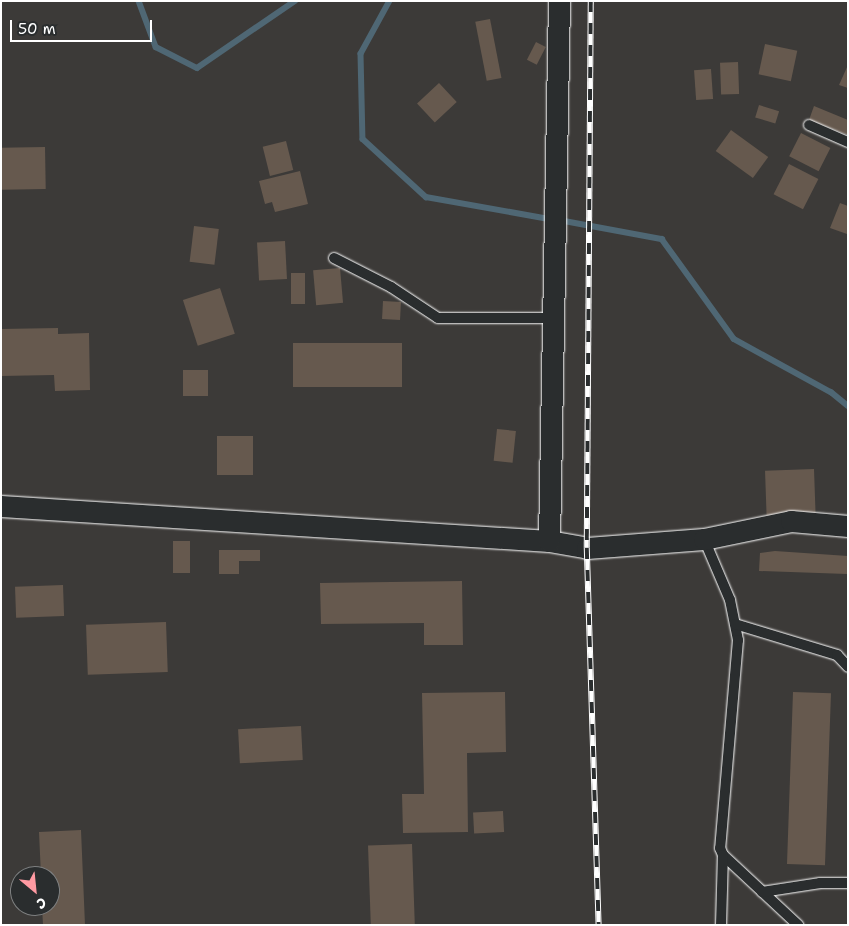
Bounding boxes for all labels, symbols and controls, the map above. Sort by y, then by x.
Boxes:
scale bar [12,10,155,42]
text: 50 m [18,19,56,39]
north arrow [10,866,60,916]
text: С [34,893,50,913]

